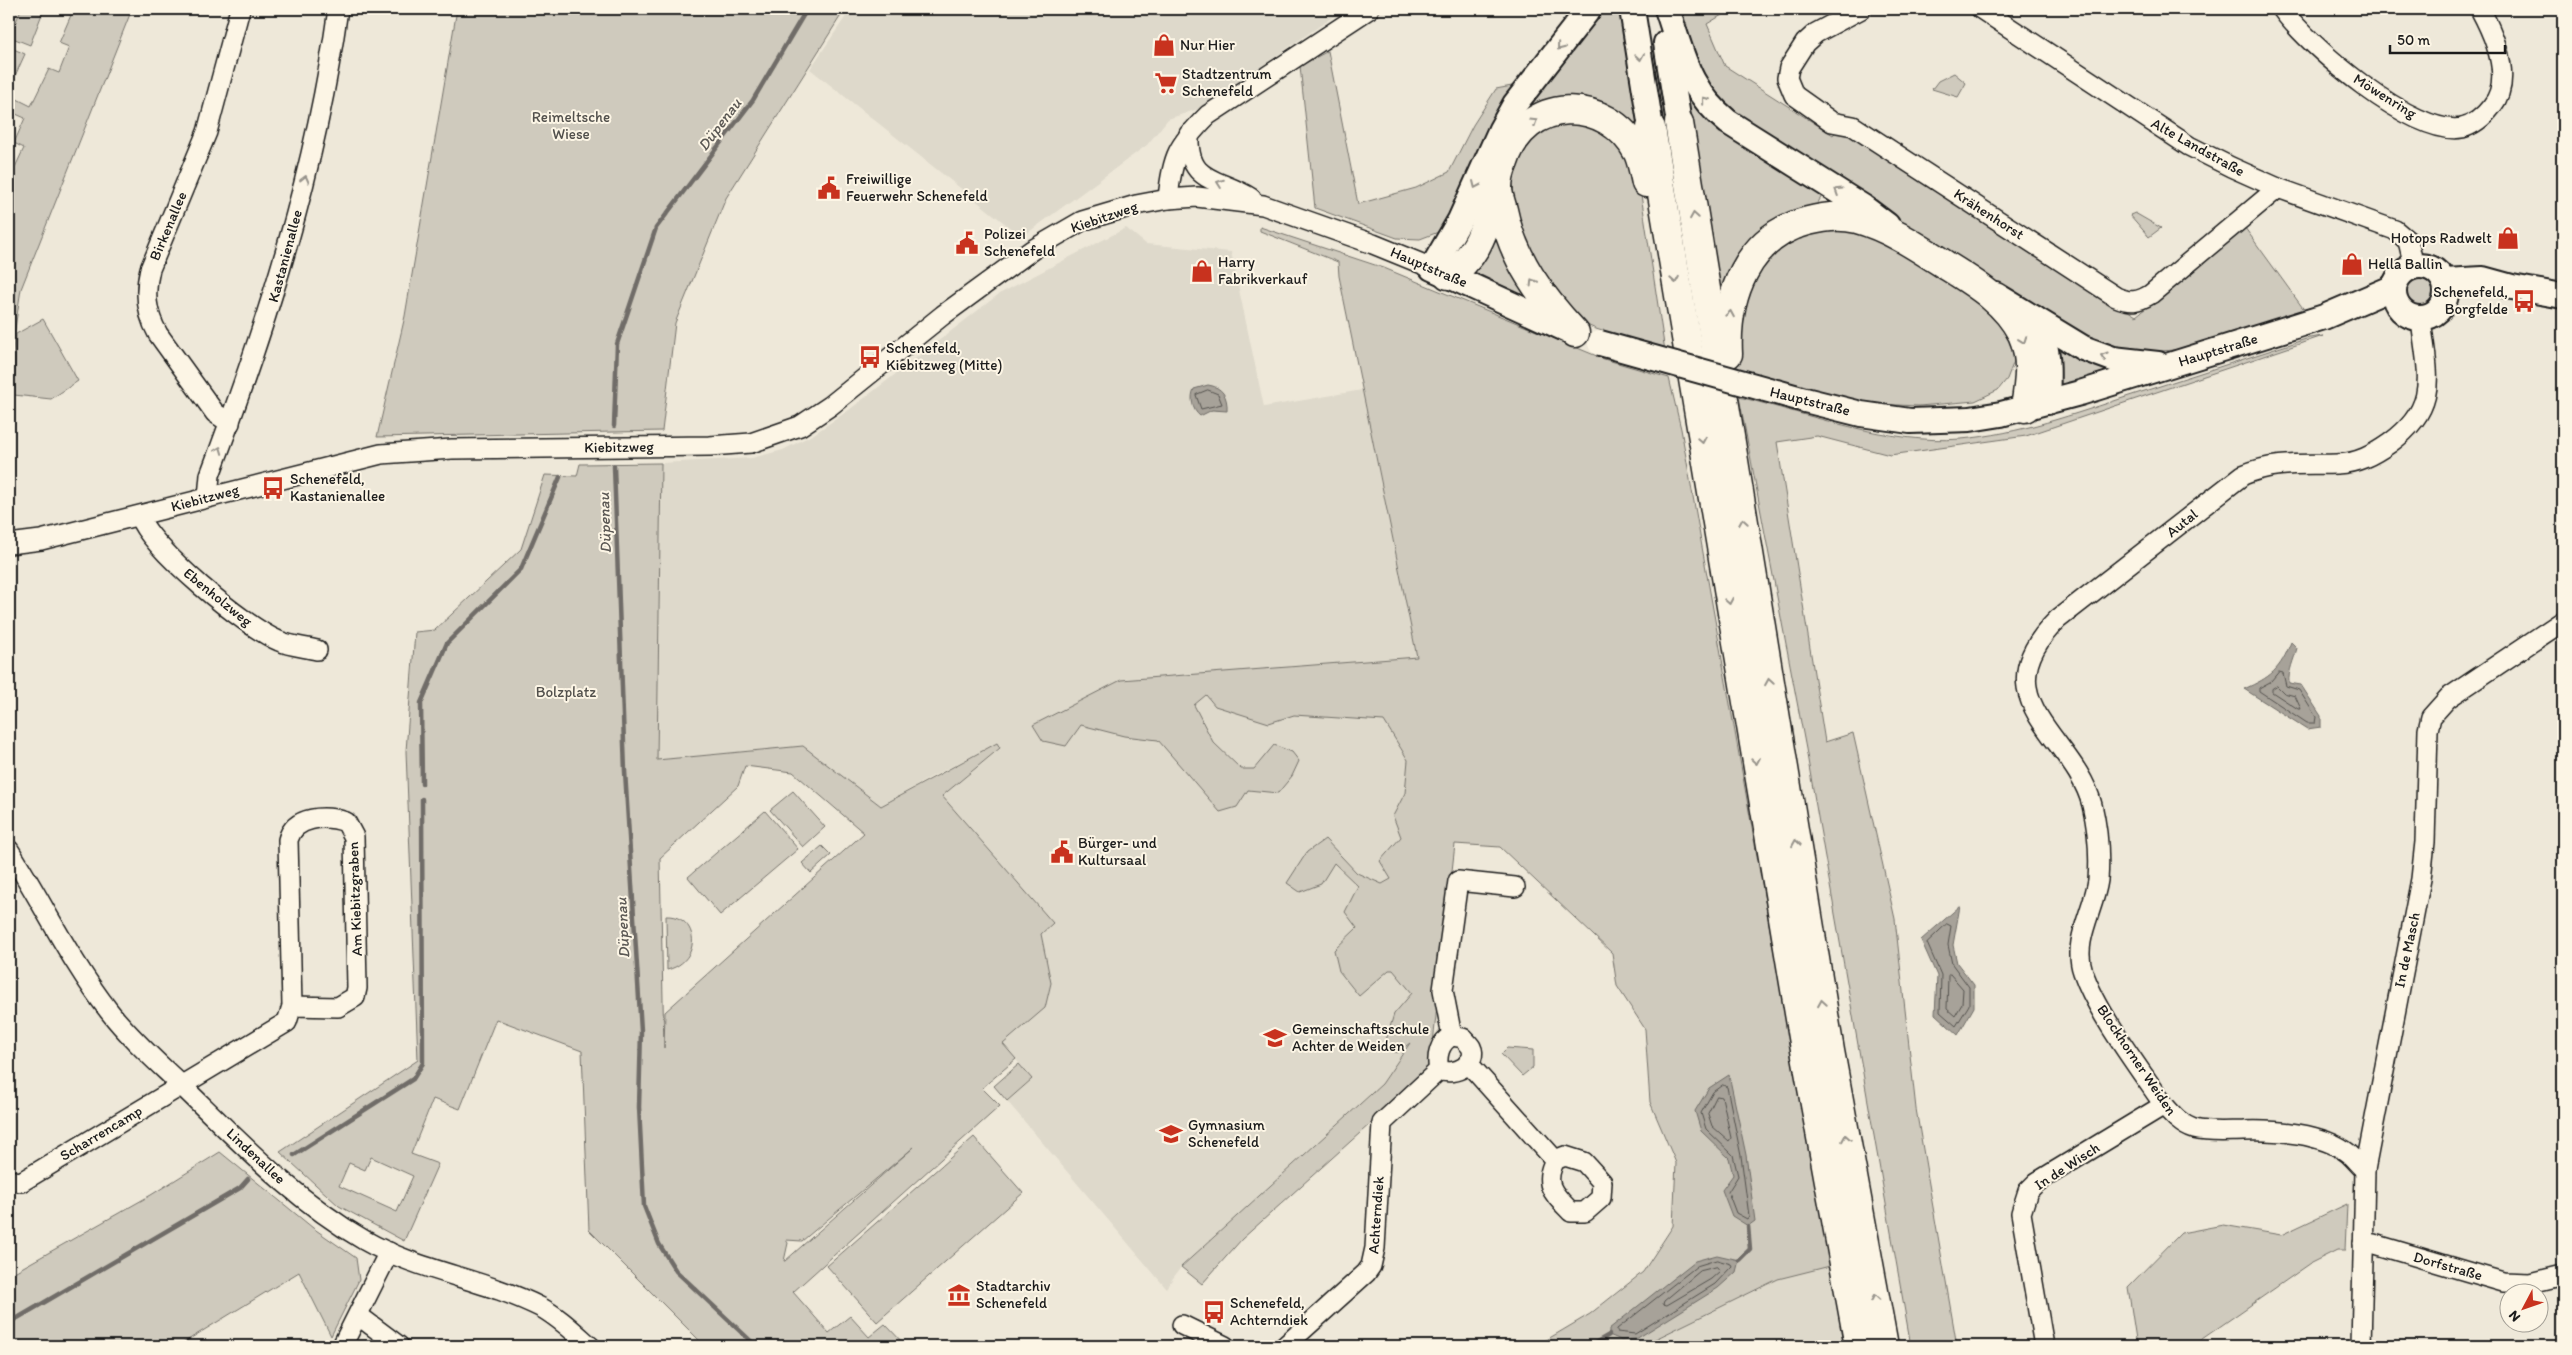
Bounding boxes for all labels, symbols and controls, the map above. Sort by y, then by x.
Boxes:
scale bar [2390,22,2504,54]
text: 50 m [2397,31,2430,49]
shop icon: Nur Hier [1151,32,1177,58]
place label: Nur Hier [1180,36,1235,54]
one-way arrow [1556,42,1565,51]
one-way arrow [1634,53,1645,61]
place label: Stadtzentrum Schenefeld [1182,65,1272,100]
supermarket icon: Stadtzentrum Schenefeld [1153,70,1179,96]
street label: Möwenring [2350,70,2420,123]
water label: Düpenau [694,93,746,154]
one-way arrow [1702,97,1710,106]
park label: Reimeltsche Wiese [532,108,610,143]
street label: Alte Landstraße [2148,114,2248,180]
one-way arrow [1529,118,1538,128]
place label: Freiwillige Feuerwehr Schenefeld [846,170,989,205]
one-way arrow [299,174,310,183]
public building icon: Freiwillige Feuerwehr Schenefeld [816,175,842,201]
one-way arrow [1216,179,1225,189]
one-way arrow [1471,180,1482,189]
street label: Krähenhorst [1950,185,2028,244]
one-way arrow [1834,188,1843,198]
street label: Birkenallee [145,189,191,263]
street label: Kiebitzweg [1068,197,1140,237]
street label: Kastanienallee [264,208,306,304]
one-way arrow [1689,212,1700,220]
place label: Polizei Schenefeld [984,225,1055,260]
shop icon: Hotops Radwelt [2495,225,2521,251]
place label: Hotops Radwelt [2391,229,2492,247]
public building icon: Polizei Schenefeld [954,230,980,256]
street label: Hauptstraße [1388,243,1470,291]
shop icon: Hella Ballin [2339,251,2365,277]
place label: Harry Fabrikverkauf [1218,253,1308,288]
place label: Hella Ballin [2368,255,2442,273]
shop icon: Harry Fabrikverkauf [1189,258,1215,284]
one-way arrow [1669,276,1679,285]
one-way arrow [1530,279,1539,288]
place label: Schenefeld, Borgfelde [2433,283,2508,318]
bus stop icon: Schenefeld, Borgfelde [2511,288,2537,314]
one-way arrow [1725,309,1735,318]
street label: Hauptstraße [2176,329,2260,371]
one-way arrow [2017,335,2027,343]
place label: Schenefeld, Kiebitzweg (Mitte) [886,339,1002,374]
bus stop icon: Schenefeld, Kiebitzweg (Mitte) [857,344,883,370]
one-way arrow [2100,351,2109,361]
street label: Hauptstraße [1768,382,1852,420]
one-way arrow [1696,436,1706,445]
street label: Kiebitzweg [584,437,654,457]
one-way arrow [213,446,224,455]
place label: Schenefeld, Kastanienallee [290,470,385,505]
bus stop icon: Schenefeld, Kastanienallee [260,475,286,501]
street label: Kiebitzweg [169,480,241,516]
water label: Düpenau [594,491,615,554]
street label: Autal [2163,505,2202,541]
one-way arrow [1738,518,1748,526]
street label: Ebenholzweg [180,564,256,630]
one-way arrow [1723,597,1734,605]
one-way arrow [1765,678,1775,687]
park label: Bolzplatz [536,683,596,701]
one-way arrow [1751,757,1761,765]
place label: Bürger- und Kultursaal [1078,834,1157,869]
one-way arrow [1791,838,1801,847]
public building icon: Bürger- und Kultursaal [1049,839,1075,865]
street label: Am Kiebitzgraben [344,841,366,957]
water label: Düpenau [611,896,634,959]
street label: In de Masch [2390,910,2424,989]
one-way arrow [1818,999,1828,1007]
street label: Blockhorner Weiden [2093,1001,2181,1119]
place label: Gemeinschaftsschule Achter de Weiden [1292,1020,1429,1055]
school or university icon: Gemeinschaftsschule Achter de Weiden [1262,1025,1288,1051]
street label: Scharrencamp [57,1101,145,1165]
place label: Gymnasium Schenefeld [1188,1116,1265,1151]
school or university icon: Gymnasium Schenefeld [1158,1121,1184,1147]
street label: Lindenallee [223,1124,289,1188]
one-way arrow [1842,1134,1852,1143]
street label: In de Wisch [2031,1138,2103,1194]
street label: Achterndiek [1364,1175,1388,1255]
street label: Dorfstraße [2411,1248,2485,1284]
place label: Stadtarchiv Schenefeld [976,1277,1051,1312]
museum icon: Stadtarchiv Schenefeld [946,1282,972,1308]
north arrow [2500,1282,2550,1332]
place label: Schenefeld, Achterndiek [1230,1294,1308,1329]
one-way arrow [1871,1294,1881,1303]
bus stop icon: Schenefeld, Achterndiek [1201,1299,1227,1325]
text: N [2505,1307,2524,1325]

